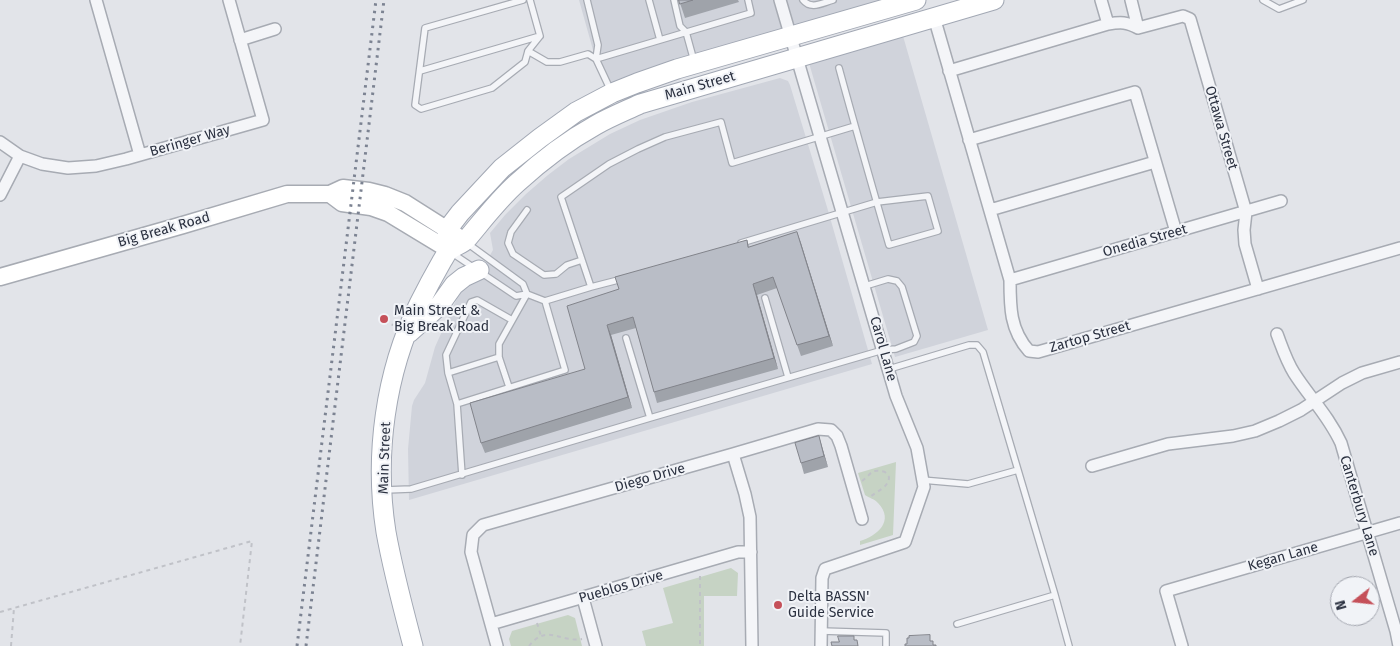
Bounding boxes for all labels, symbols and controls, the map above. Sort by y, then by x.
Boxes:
street label: Main Street [663,68,737,104]
street label: Ottawa Street [1201,84,1241,172]
street label: Beringer Way [148,121,232,161]
street label: Big Break Road [116,209,212,251]
street label: Onedia Street [1101,221,1189,261]
place label: Main Street & Big Break Road [394,303,489,336]
marker: Main Street & Big Break Road [378,313,390,325]
street label: Carol Lane [866,315,900,383]
street label: Zartop Street [1048,317,1132,357]
street label: Main Street [375,422,395,494]
street label: Canterbury Lane [1336,454,1382,558]
street label: Diego Drive [613,460,687,496]
street label: Kegan Lane [1246,539,1320,575]
street label: Pueblos Drive [577,567,665,607]
north arrow [1330,576,1380,626]
place label: Delta BASSN' Guide Service [788,589,874,622]
text: N [1332,598,1351,612]
marker: Delta BASSN' Guide Service [772,599,784,611]

